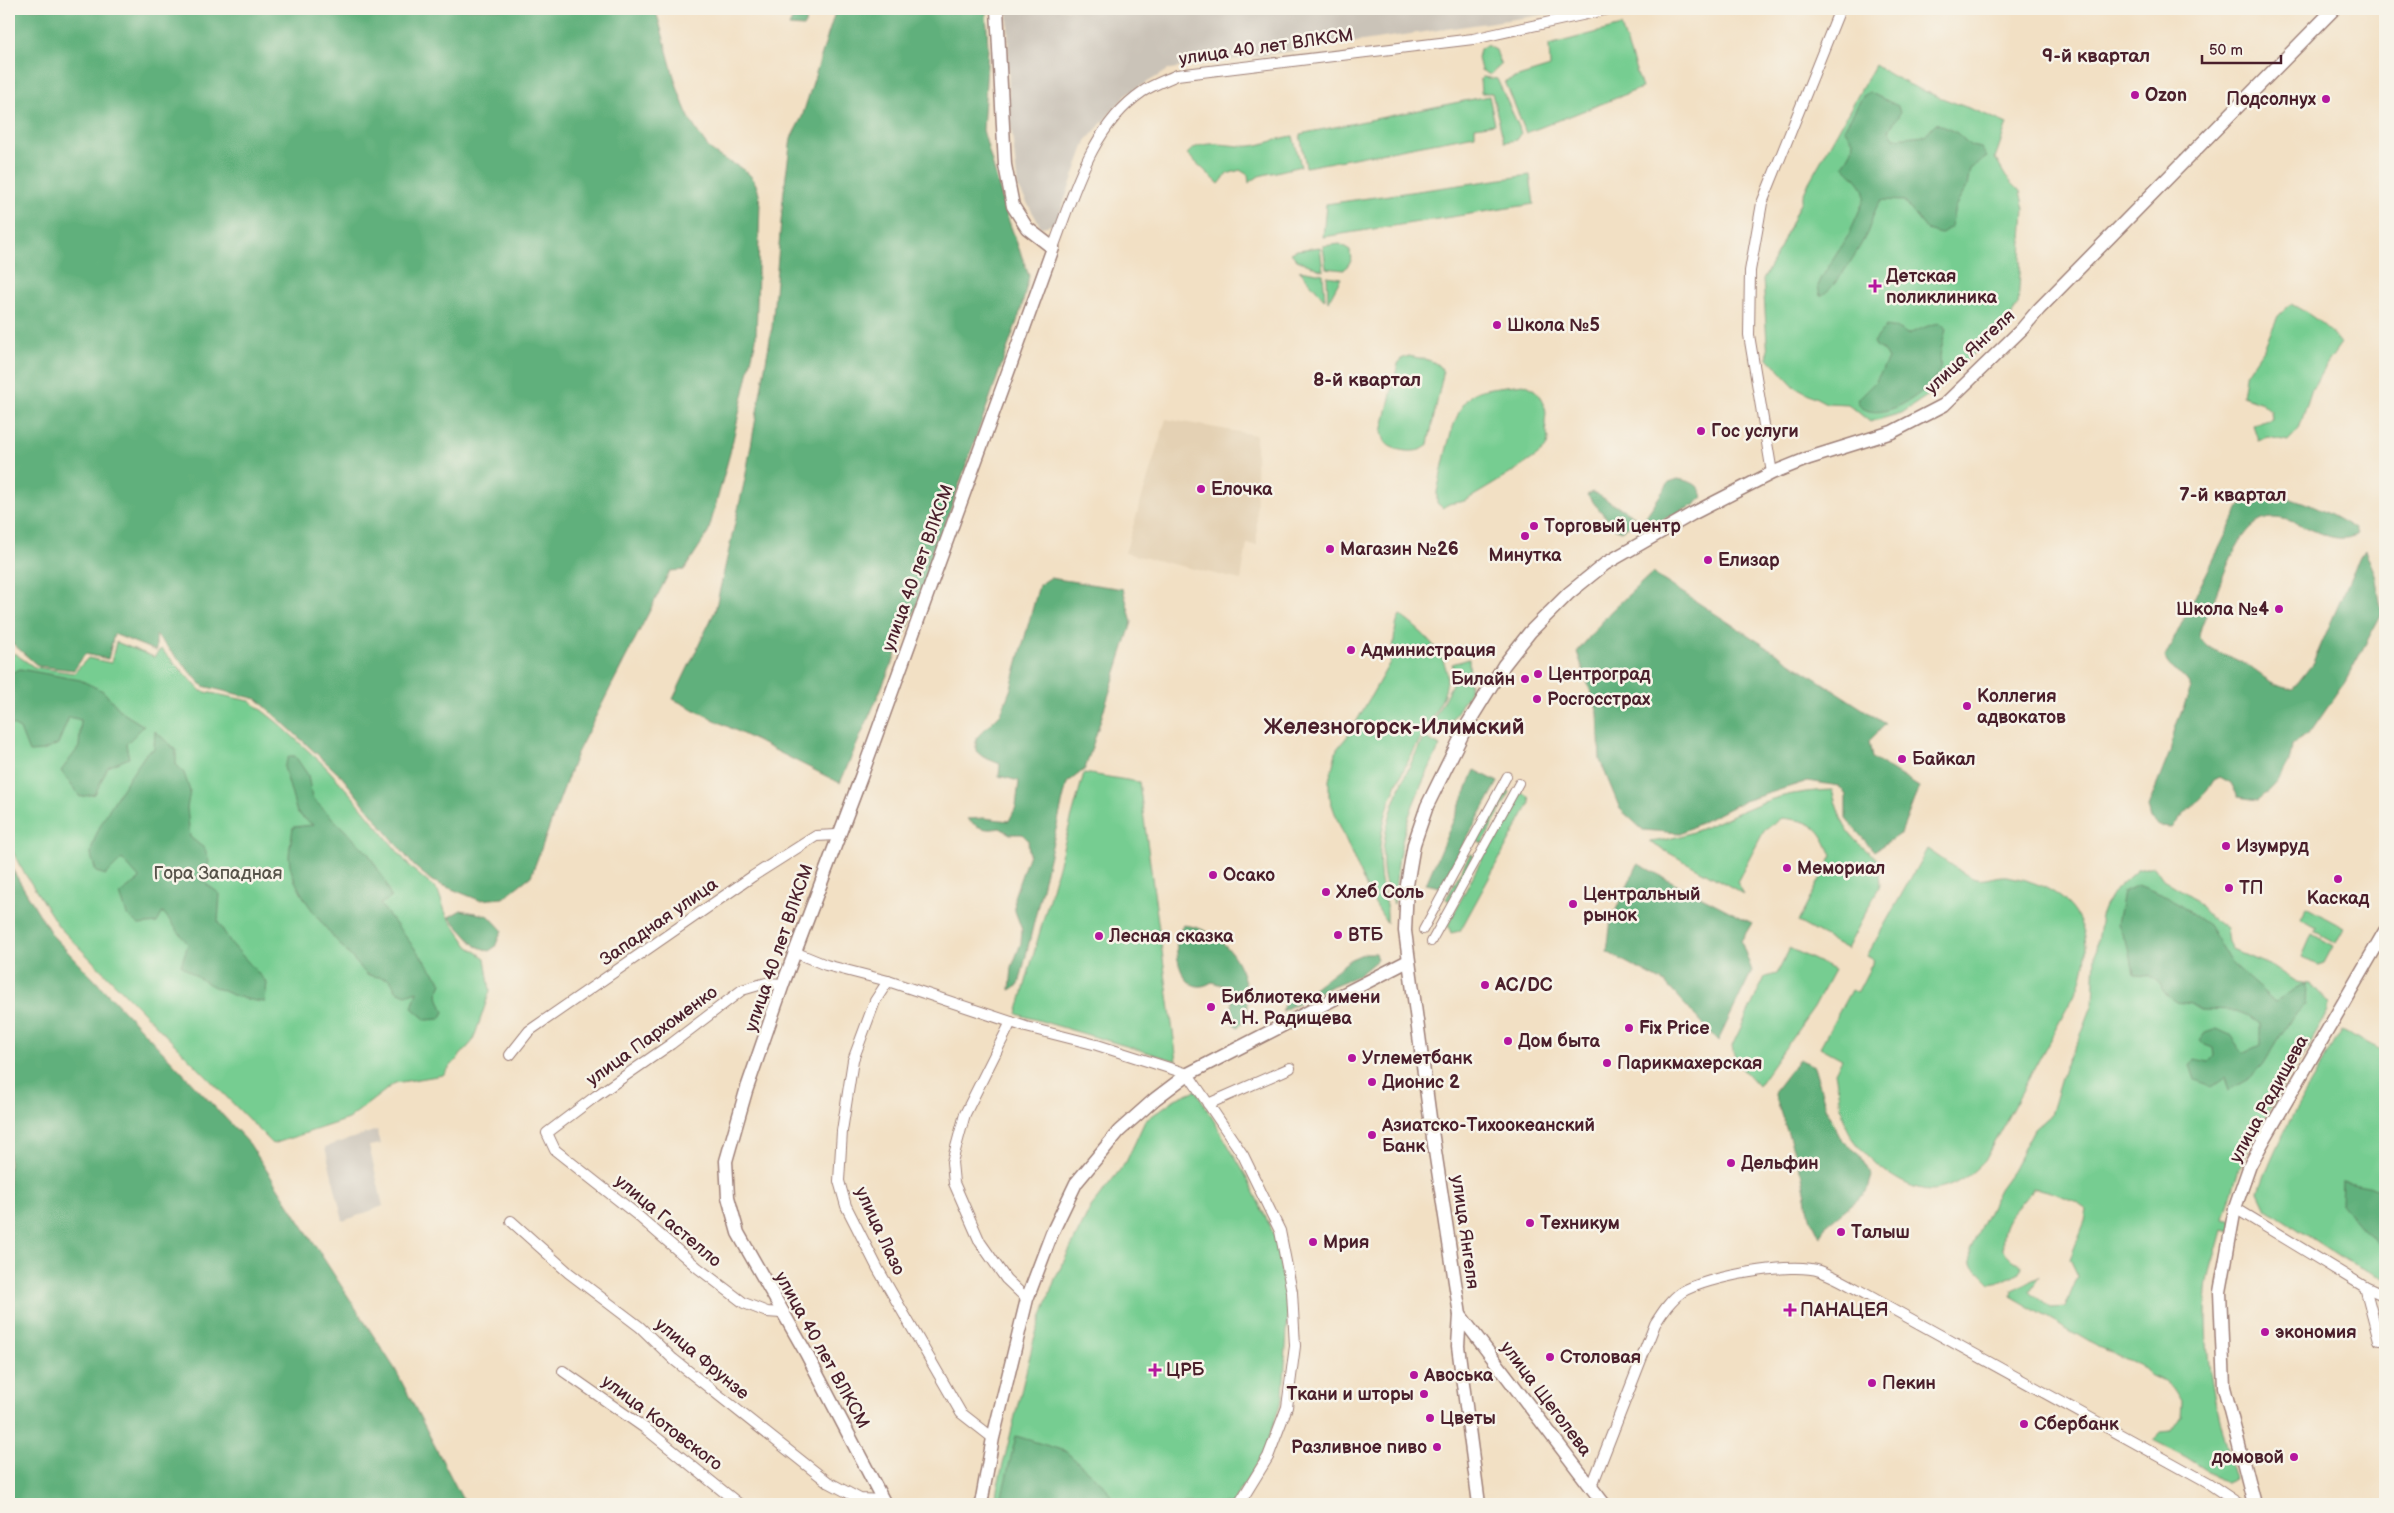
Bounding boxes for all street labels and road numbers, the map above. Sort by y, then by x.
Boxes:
street label: улица 40 лет ВЛКСМ [1177,24,1355,70]
street label: улица Янгеля [1921,305,2019,399]
street label: улица 40 лет ВЛКСМ [878,482,958,654]
street label: улица 40 лет ВЛКСМ [740,861,818,1035]
street label: Западная улица [596,873,722,970]
street label: улица Пархоменко [582,981,722,1091]
street label: улица Радищева [2225,1031,2313,1166]
street label: улица Гастелло [611,1170,725,1272]
street label: улица Янгеля [1447,1174,1483,1290]
street label: улица Лазо [850,1184,910,1278]
street label: улица 40 лет ВЛКСМ [770,1268,874,1432]
street label: улица Фрунзе [651,1314,753,1404]
street label: улица Щеголева [1496,1337,1596,1461]
street label: улица Котовского [598,1371,726,1475]

